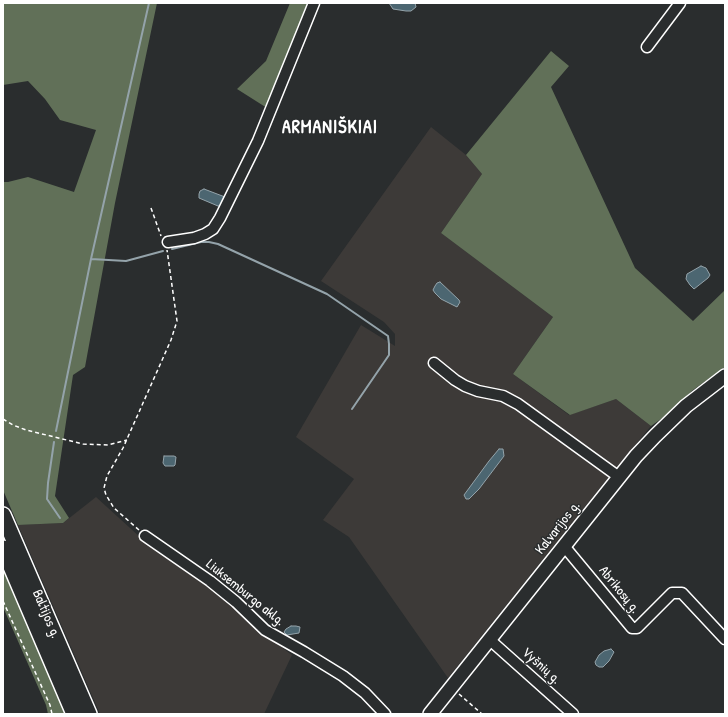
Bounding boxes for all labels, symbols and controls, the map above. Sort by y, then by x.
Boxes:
district label: ARMANIŠKIAI [282,117,378,139]
street label: Kalvarijos g. [532,498,584,558]
street label: Liuksemburgo aklg. [202,556,288,630]
street label: Abrikosų g. [595,563,643,617]
street label: Baltijos g. [28,587,64,641]
street label: Vyšnių g. [518,644,564,688]

